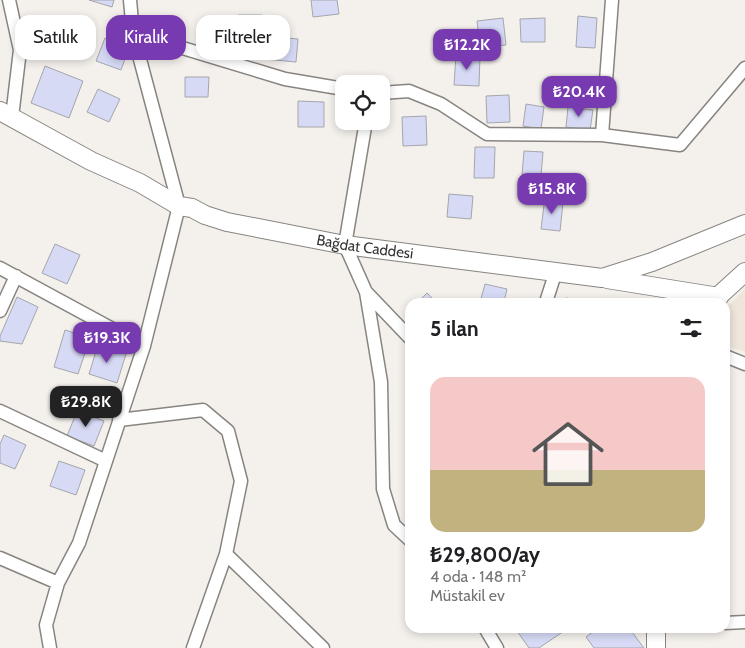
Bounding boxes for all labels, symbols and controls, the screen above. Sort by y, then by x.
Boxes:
chip: Satılık [15,15,96,60]
chip: Kiralık [106,15,186,60]
chip: Filtreler [196,15,290,60]
pin: ₺12.2K [426,28,508,71]
text: ₺12.2K [444,35,490,54]
map controls [335,75,390,130]
button: locate [335,75,390,130]
pin: ₺20.4K [538,76,620,118]
text: ₺20.4K [553,82,605,101]
pin: ₺15.8K [511,172,593,215]
text: ₺15.8K [528,179,576,198]
street label: Bağdat Caddesi [315,231,414,263]
icon: filters [677,314,705,342]
text: 5 ilan [430,316,479,341]
pin: ₺19.3K [66,322,148,364]
text: ₺19.3K [84,328,130,347]
pin: ₺29.8K [45,386,127,428]
text: ₺29.8K [61,392,111,411]
icon: home [523,409,613,499]
text: ₺29,800/ay [430,542,540,567]
text: 4 oda · 148 m² [430,567,526,586]
text: Müstakil ev [430,586,505,605]

